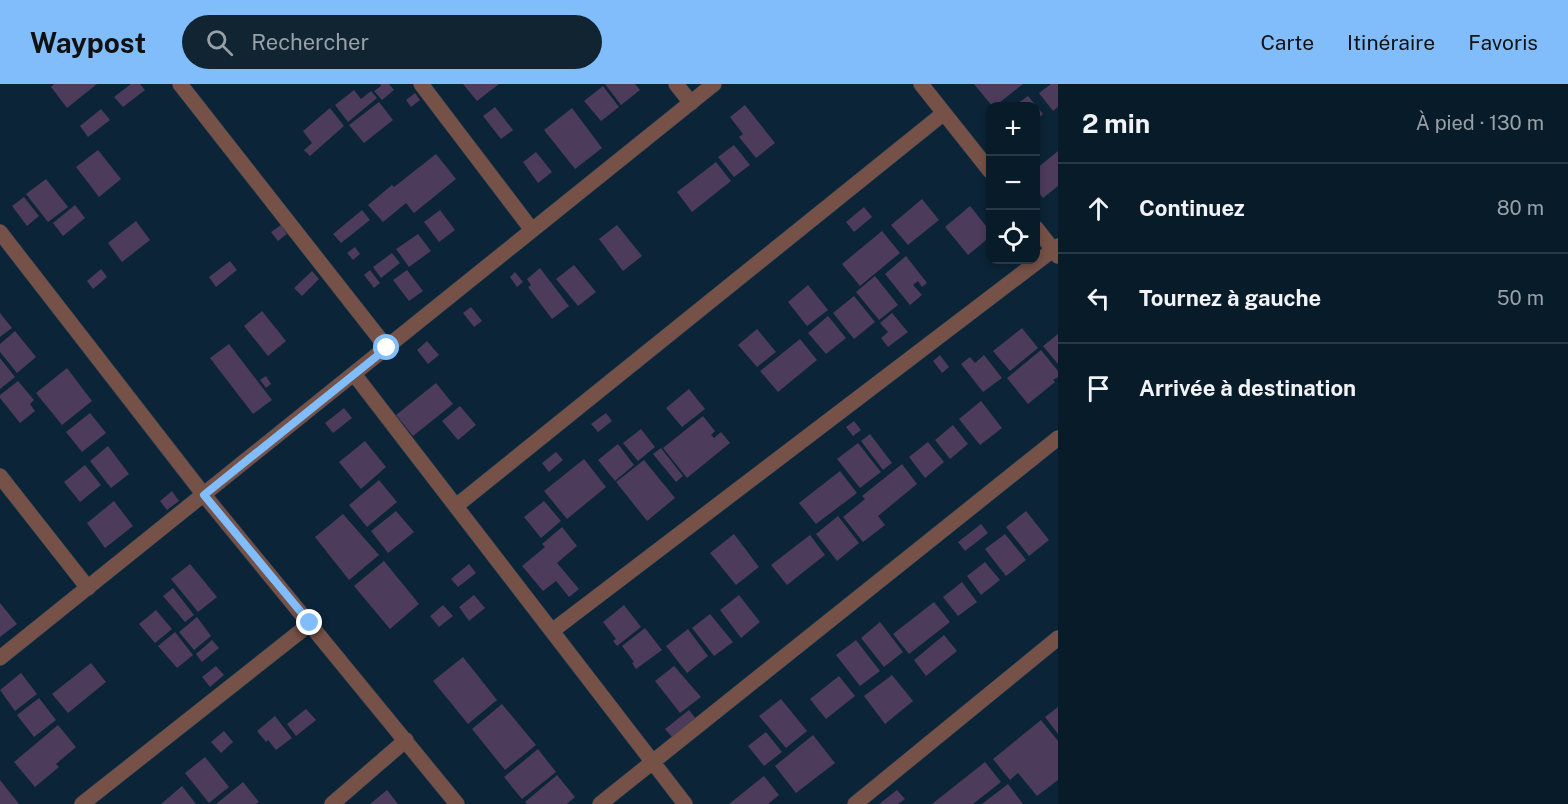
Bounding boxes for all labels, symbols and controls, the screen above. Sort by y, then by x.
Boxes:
search box [182,15,602,69]
text: Waypost [30,26,146,59]
icon: search [203,26,236,59]
text: Rechercher [251,29,369,55]
text: Carte [1260,30,1314,55]
text: Itinéraire [1347,30,1435,55]
text: Favoris [1468,30,1538,55]
map controls [986,102,1040,264]
button: + [986,102,1040,156]
text: 2 min [1082,108,1150,139]
text: À pied · 130 m [1416,111,1544,135]
button: − [986,156,1040,210]
icon: ahead [1082,192,1115,225]
text: Continuez [1139,195,1245,221]
text: 80 m [1497,196,1544,220]
button: locate [986,210,1040,264]
icon: left [1082,282,1115,315]
text: Tournez à gauche [1139,285,1321,311]
text: 50 m [1497,286,1544,310]
route start [373,334,399,360]
icon: arrive [1082,372,1115,405]
text: Arrivée à destination [1139,375,1356,401]
route end [296,609,322,635]

